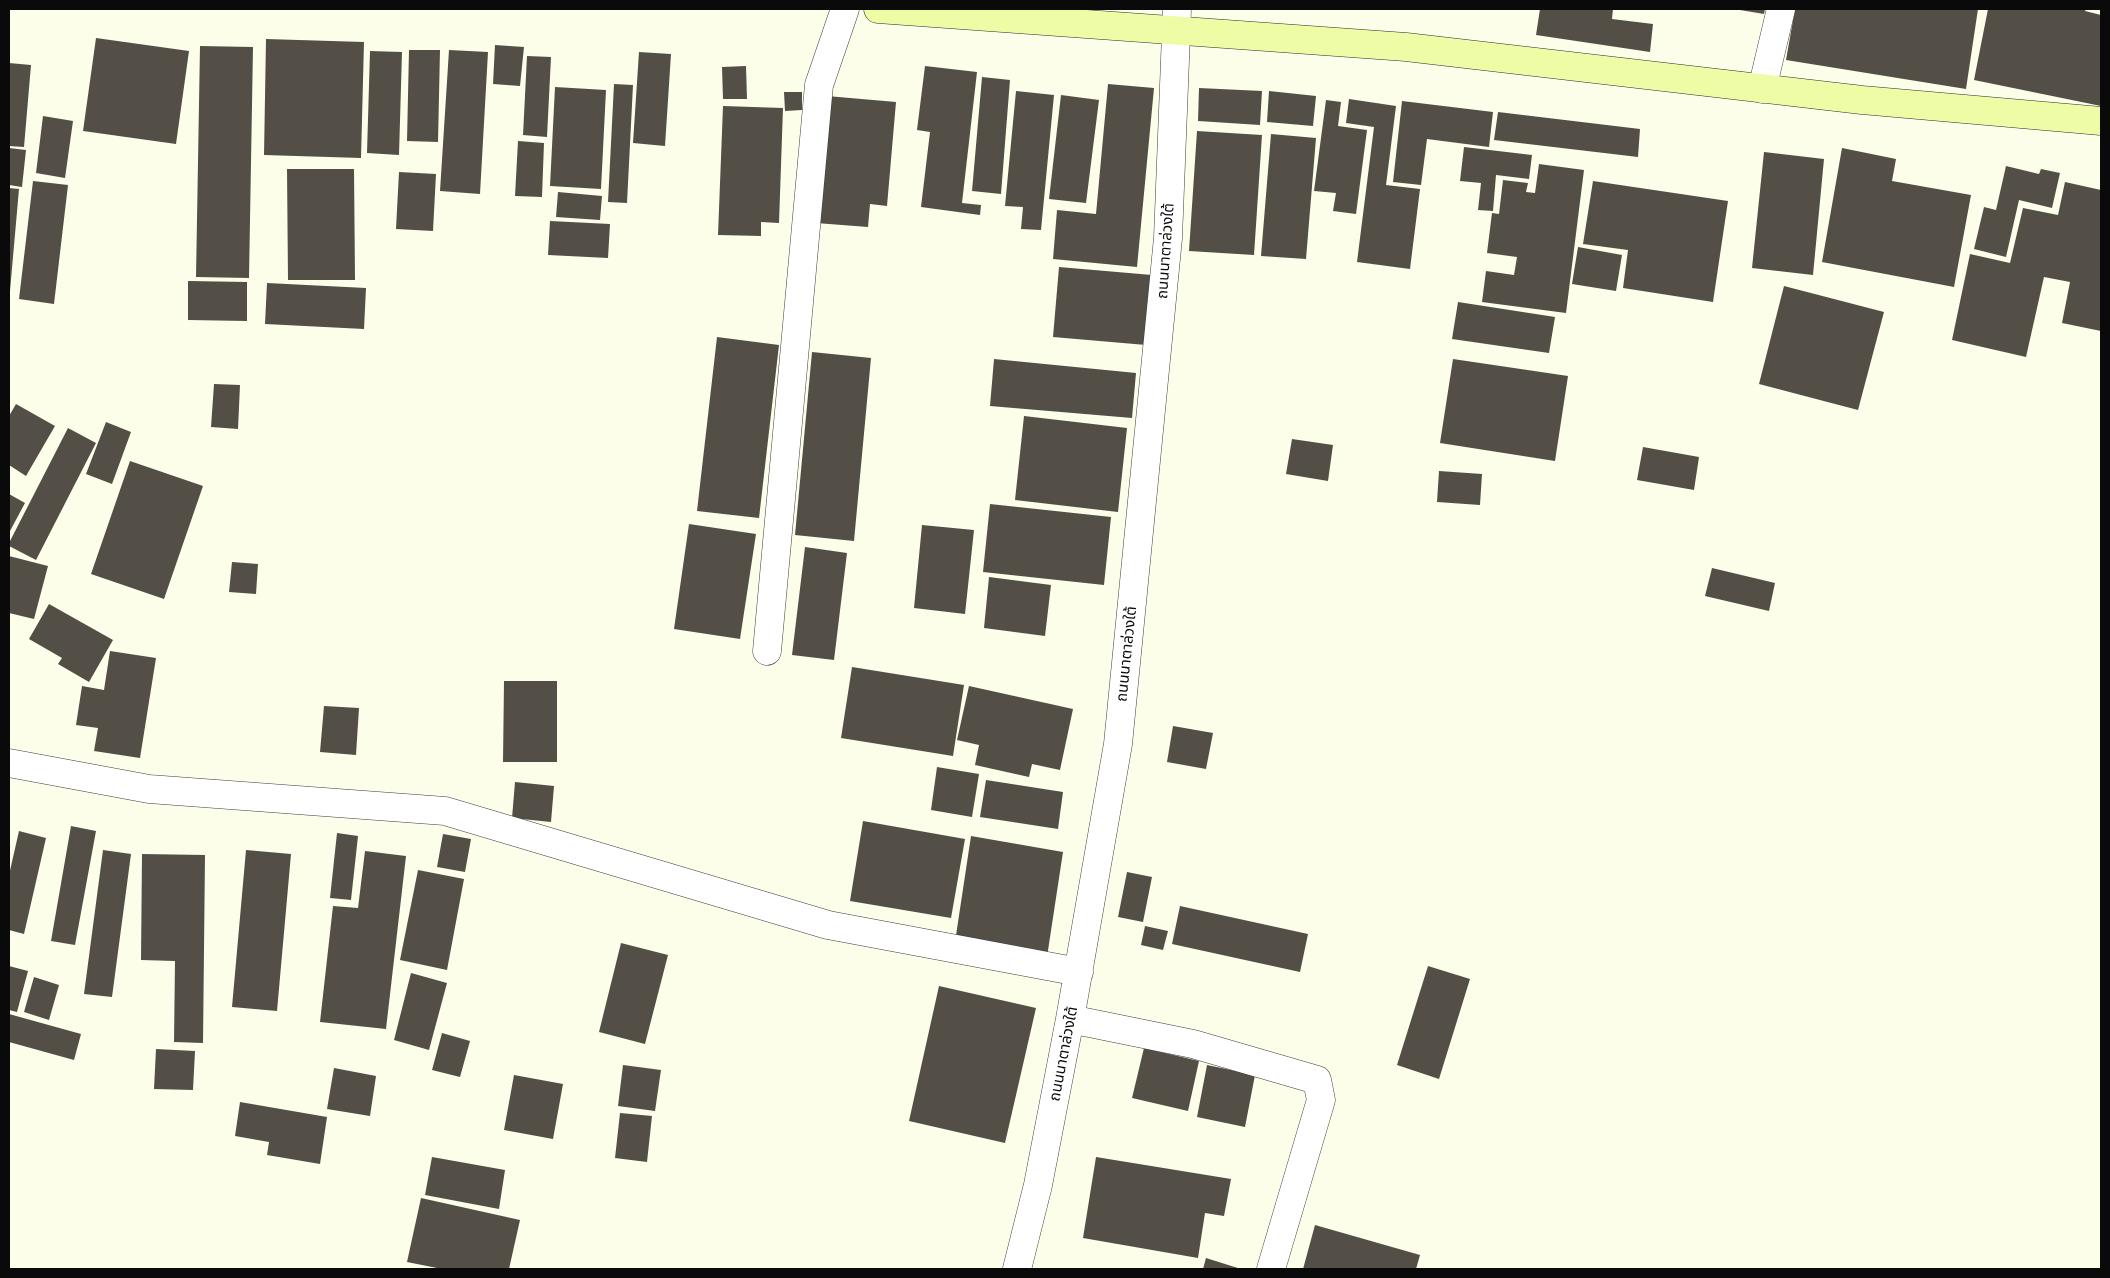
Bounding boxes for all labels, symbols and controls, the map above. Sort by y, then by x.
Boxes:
street label: ถนนนาตาล่วงใต้ [1154,202,1178,300]
street label: ถนนนาตาล่วงใต้ [1113,605,1141,703]
street label: ถนนนาตาล่วงใต้ [1046,1005,1082,1103]

